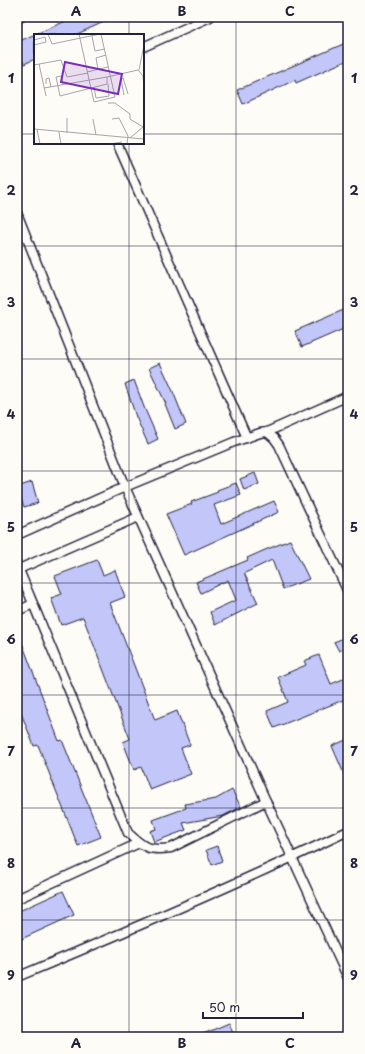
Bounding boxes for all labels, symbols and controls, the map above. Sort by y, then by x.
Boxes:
text: A [71,1,81,20]
text: B [178,1,187,20]
text: C [285,1,295,20]
inset map [34,34,144,144]
text: 1 [8,68,14,87]
text: 1 [351,68,357,87]
text: 2 [6,180,16,199]
text: 2 [349,180,359,199]
text: 3 [7,292,16,311]
text: 3 [350,292,359,311]
text: 4 [7,404,16,423]
text: 4 [350,404,359,423]
text: 5 [7,517,15,536]
text: 5 [350,517,358,536]
text: 6 [6,629,16,648]
text: 6 [349,629,359,648]
text: 7 [7,741,15,760]
text: 7 [350,741,358,760]
text: 8 [7,853,15,872]
text: 8 [350,853,358,872]
text: 9 [7,965,15,984]
text: 9 [350,965,358,984]
scale bar [203,994,303,1020]
text: 50 m [209,998,240,1016]
text: A [71,1033,81,1052]
text: B [178,1033,187,1052]
text: C [285,1033,295,1052]

